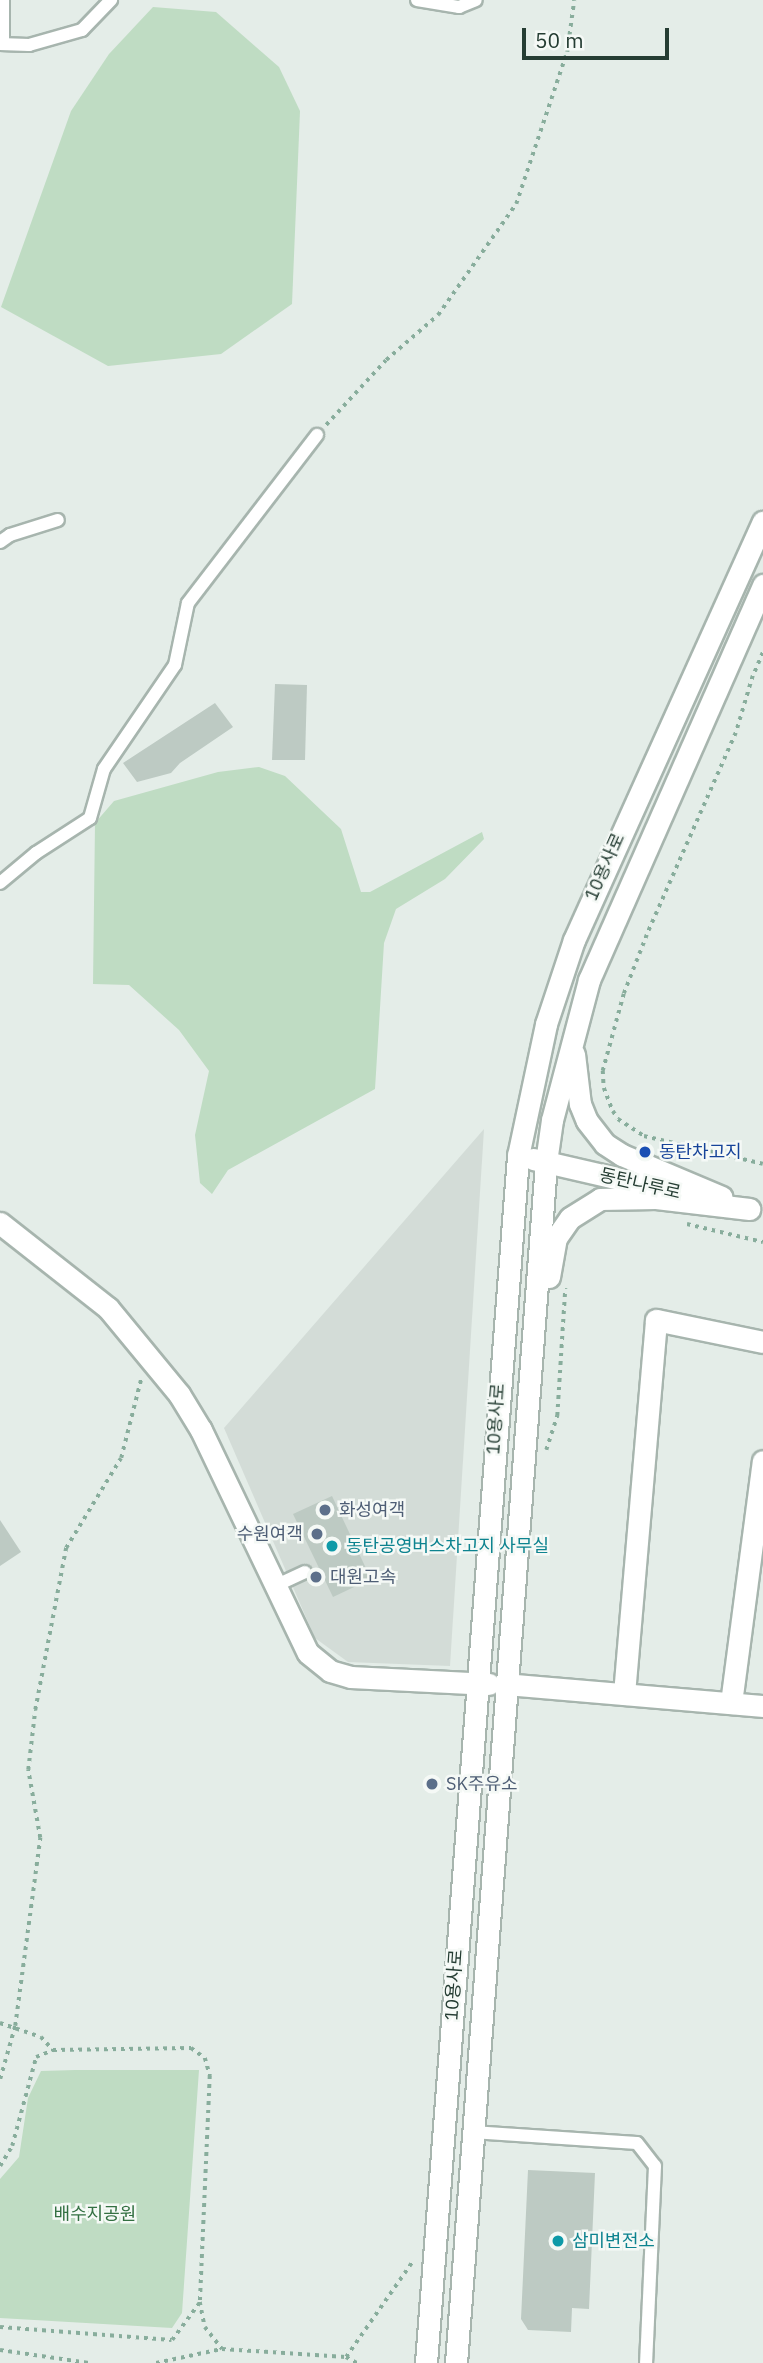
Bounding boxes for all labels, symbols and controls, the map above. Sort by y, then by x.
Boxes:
scale bar [525,14,672,58]
text: 50 m [535,26,584,54]
street label: 10용사로 [581,830,629,904]
place label: 동탄차고지 [659,1141,742,1163]
marker: 동탄차고지 [637,1144,653,1160]
street label: 동탄나루로 [597,1164,683,1204]
street label: 10용사로 [483,1383,509,1455]
place label: 화성여객 [339,1499,405,1521]
marker: 화성여객 [317,1502,333,1518]
place label: 수원여객 [237,1523,303,1545]
marker: 수원여객 [309,1526,325,1542]
place label: 동탄공영버스차고지 사무실 [346,1535,549,1557]
marker: 동탄공영버스차고지 사무실 [324,1538,340,1554]
place label: 대원고속 [330,1566,396,1588]
marker: 대원고속 [308,1569,324,1585]
place label: SK주유소 [446,1773,518,1795]
marker: SK주유소 [424,1776,440,1792]
street label: 10용사로 [441,1949,467,2021]
park label: 배수지공원 [54,2203,136,2225]
place label: 삼미변전소 [572,2230,655,2252]
marker: 삼미변전소 [550,2233,566,2249]

